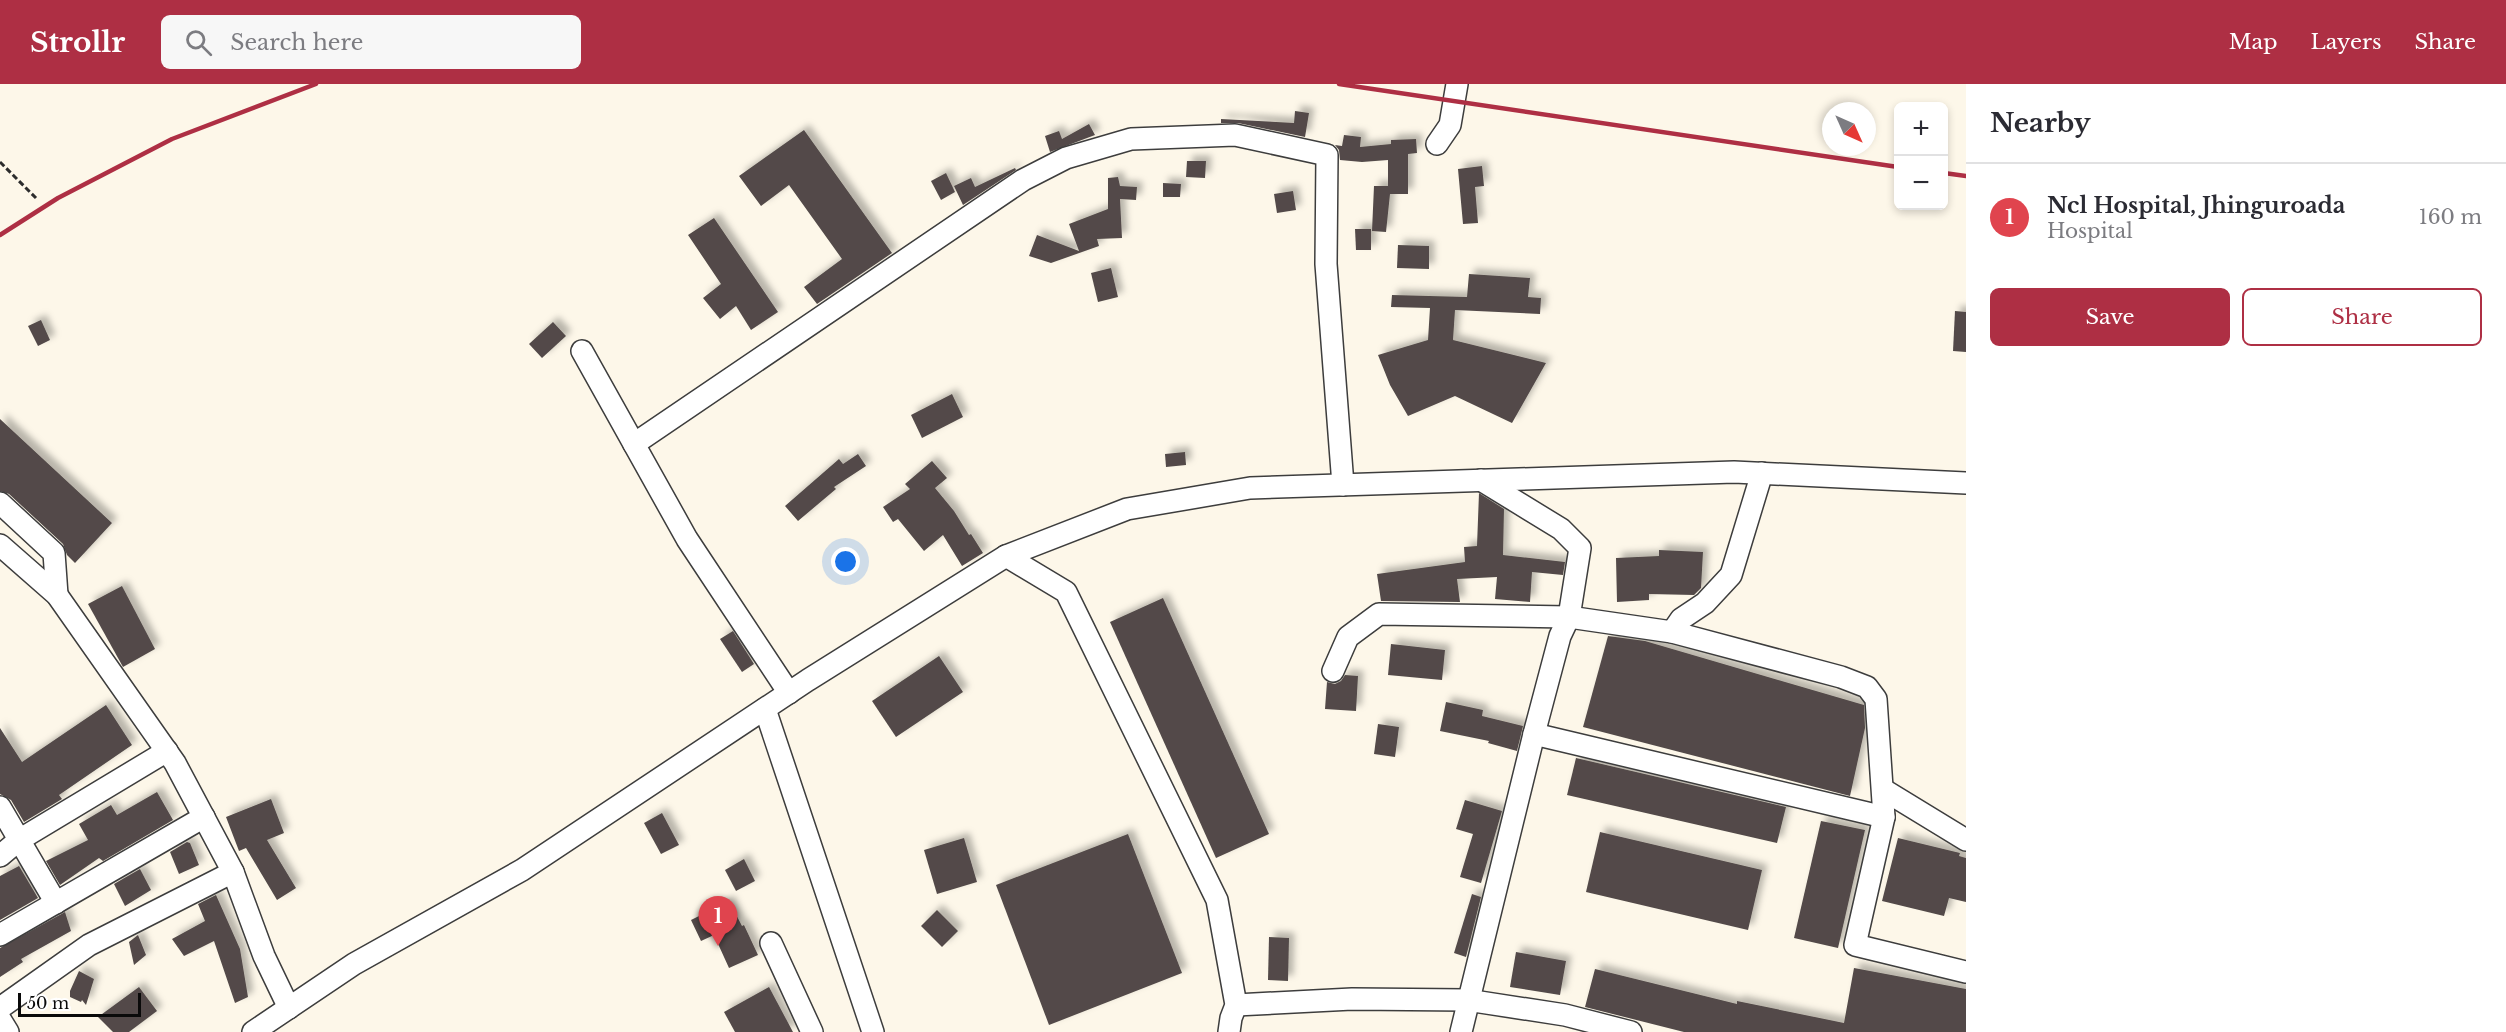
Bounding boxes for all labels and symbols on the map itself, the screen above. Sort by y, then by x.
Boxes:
north arrow [1822,102,1876,156]
your location [831,547,860,576]
pin: 1 [698,896,738,946]
scale bar [18,990,141,1018]

